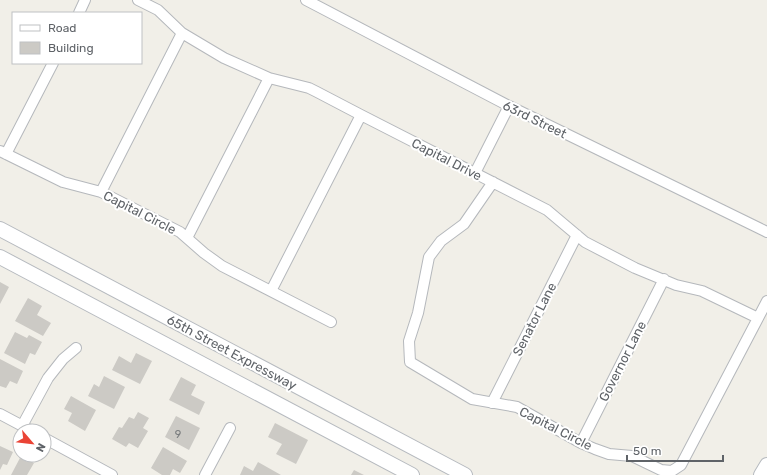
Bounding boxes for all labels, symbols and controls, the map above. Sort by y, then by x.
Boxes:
legend [12,12,142,64]
text: Road [48,21,76,35]
text: Building [48,41,94,55]
street label: 63rd Street [500,98,569,141]
street label: Capital Drive [409,135,484,184]
street label: Capital Circle [101,188,179,237]
street label: Senator Lane [510,280,559,358]
street label: 65th Street Expressway [164,312,299,393]
street label: Governor Lane [596,319,649,404]
street label: Capital Circle [517,404,595,453]
north arrow [12,423,52,463]
house number: 9 [175,428,181,441]
scale bar [627,437,723,463]
text: N [33,441,48,454]
text: 50 m [633,444,661,458]

